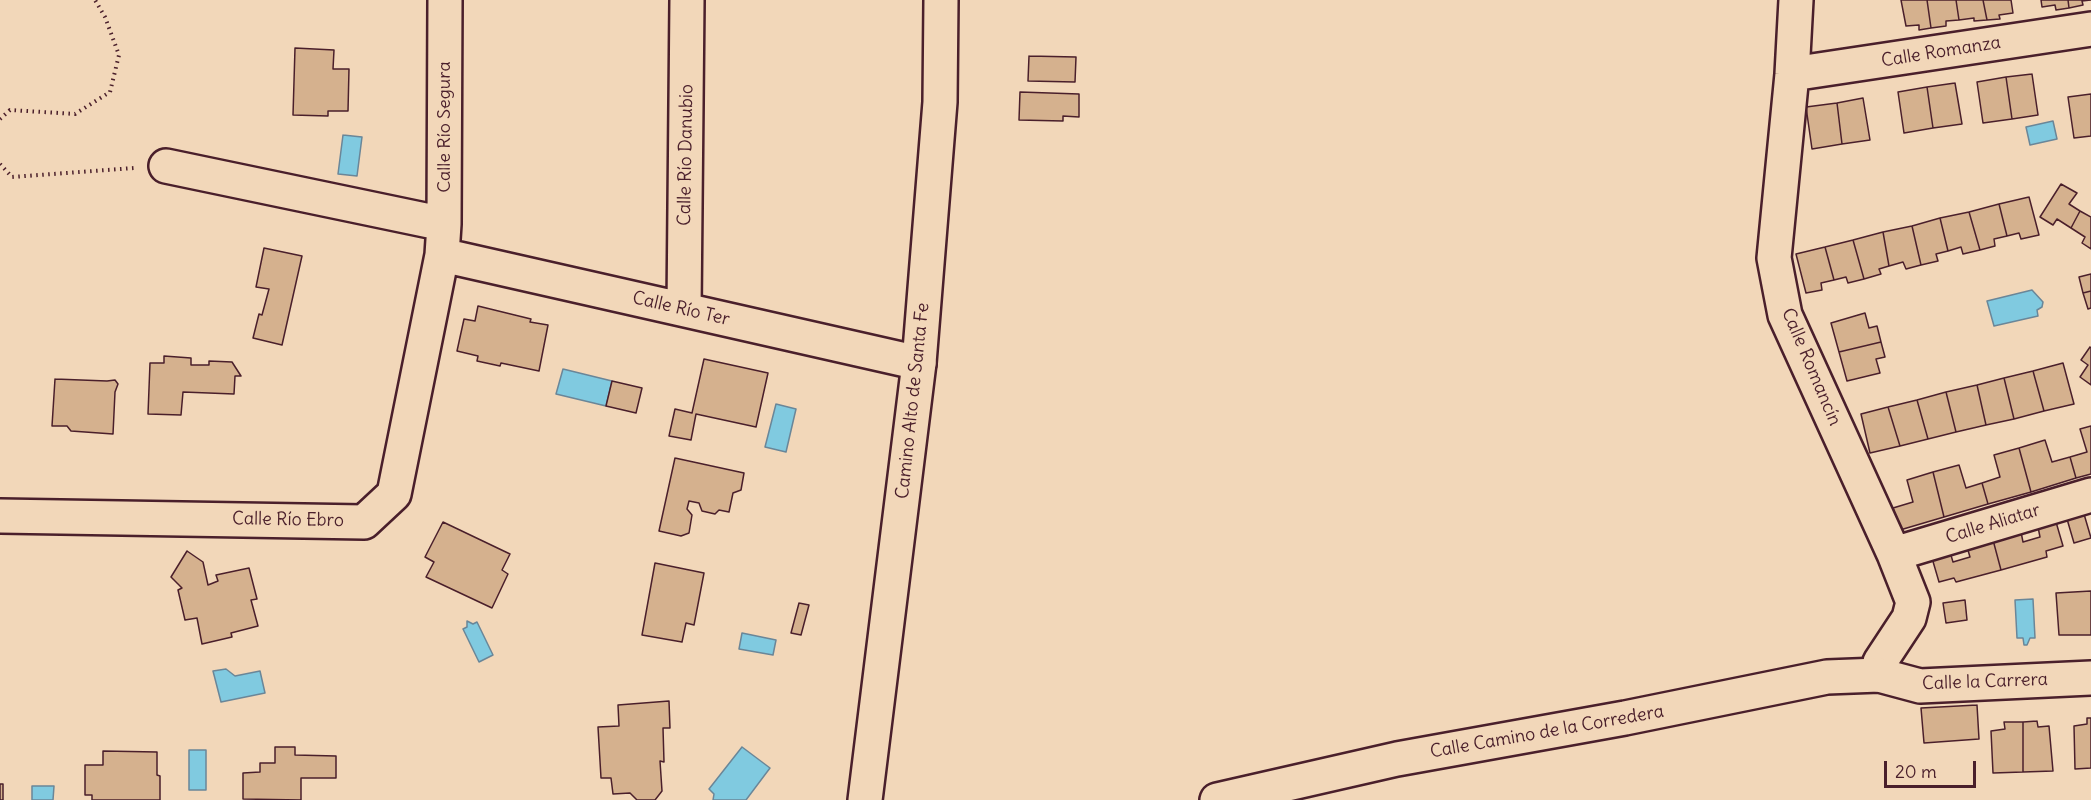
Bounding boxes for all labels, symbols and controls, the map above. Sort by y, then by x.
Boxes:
street label: Calle Romanza [1880,32,2002,72]
street label: Calle Río Segura [434,61,456,193]
street label: Calle Río Danubio [674,84,698,226]
street label: Calle Río Ter [630,287,732,331]
street label: Camino Alto de Santa Fe [892,302,934,500]
street label: Calle Romancín [1777,305,1845,429]
street label: Calle Aliatar [1943,499,2043,549]
street label: Calle Río Ebro [232,508,344,532]
street label: Calle la Carrera [1922,669,2048,695]
street label: Calle Camino de la Corredera [1428,701,1666,763]
scale bar [1887,749,1978,787]
text: 20 m [1895,760,1937,783]

